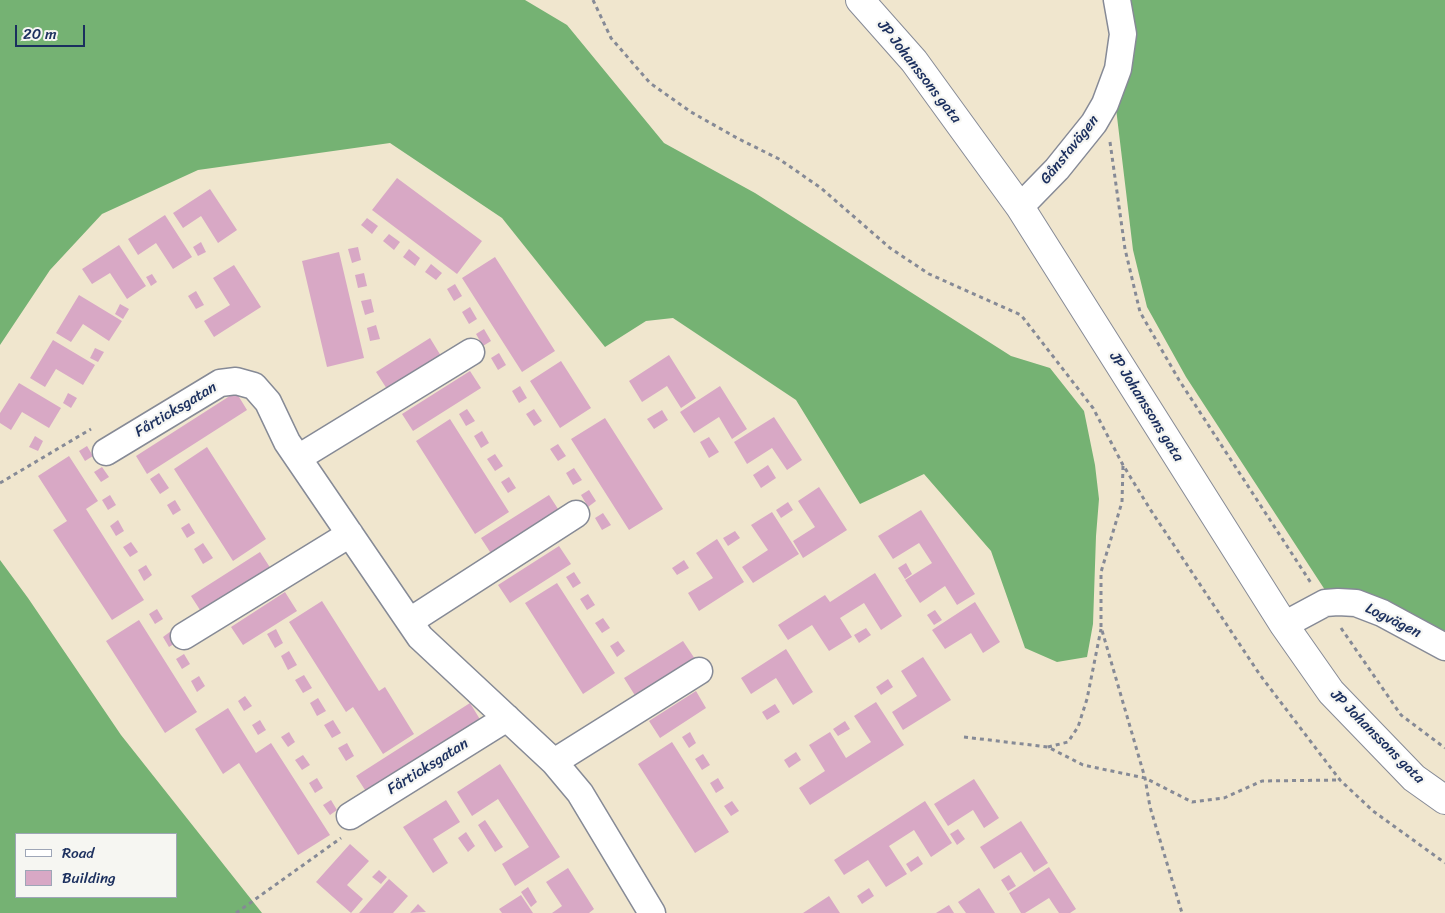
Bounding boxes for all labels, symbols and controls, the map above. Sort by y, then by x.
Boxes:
scale bar [18,15,88,47]
street label: JP Johanssons gata [873,17,965,127]
text: 20 m [23,21,57,47]
street label: Gånstavägen [1037,112,1103,188]
street label: JP Johanssons gata [1105,349,1187,465]
street label: Fårticksgatan [132,379,220,441]
street label: Logvägen [1362,600,1424,642]
street label: JP Johanssons gata [1326,686,1428,788]
street label: Fårticksgatan [384,735,472,799]
legend [15,833,178,898]
text: Road [62,840,94,866]
text: Building [62,865,116,891]

